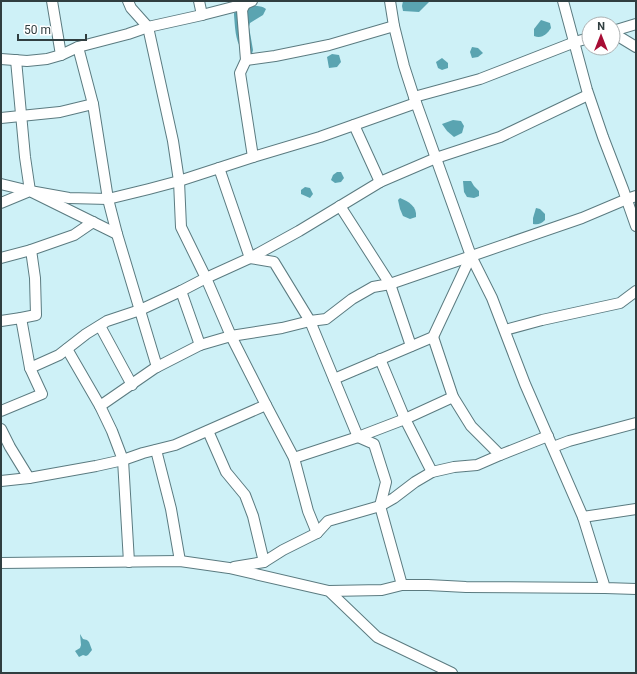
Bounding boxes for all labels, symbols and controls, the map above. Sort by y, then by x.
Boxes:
scale bar [18,16,86,42]
north arrow [581,16,621,56]
text: N [597,20,605,33]
text: 50 m [24,23,51,37]

